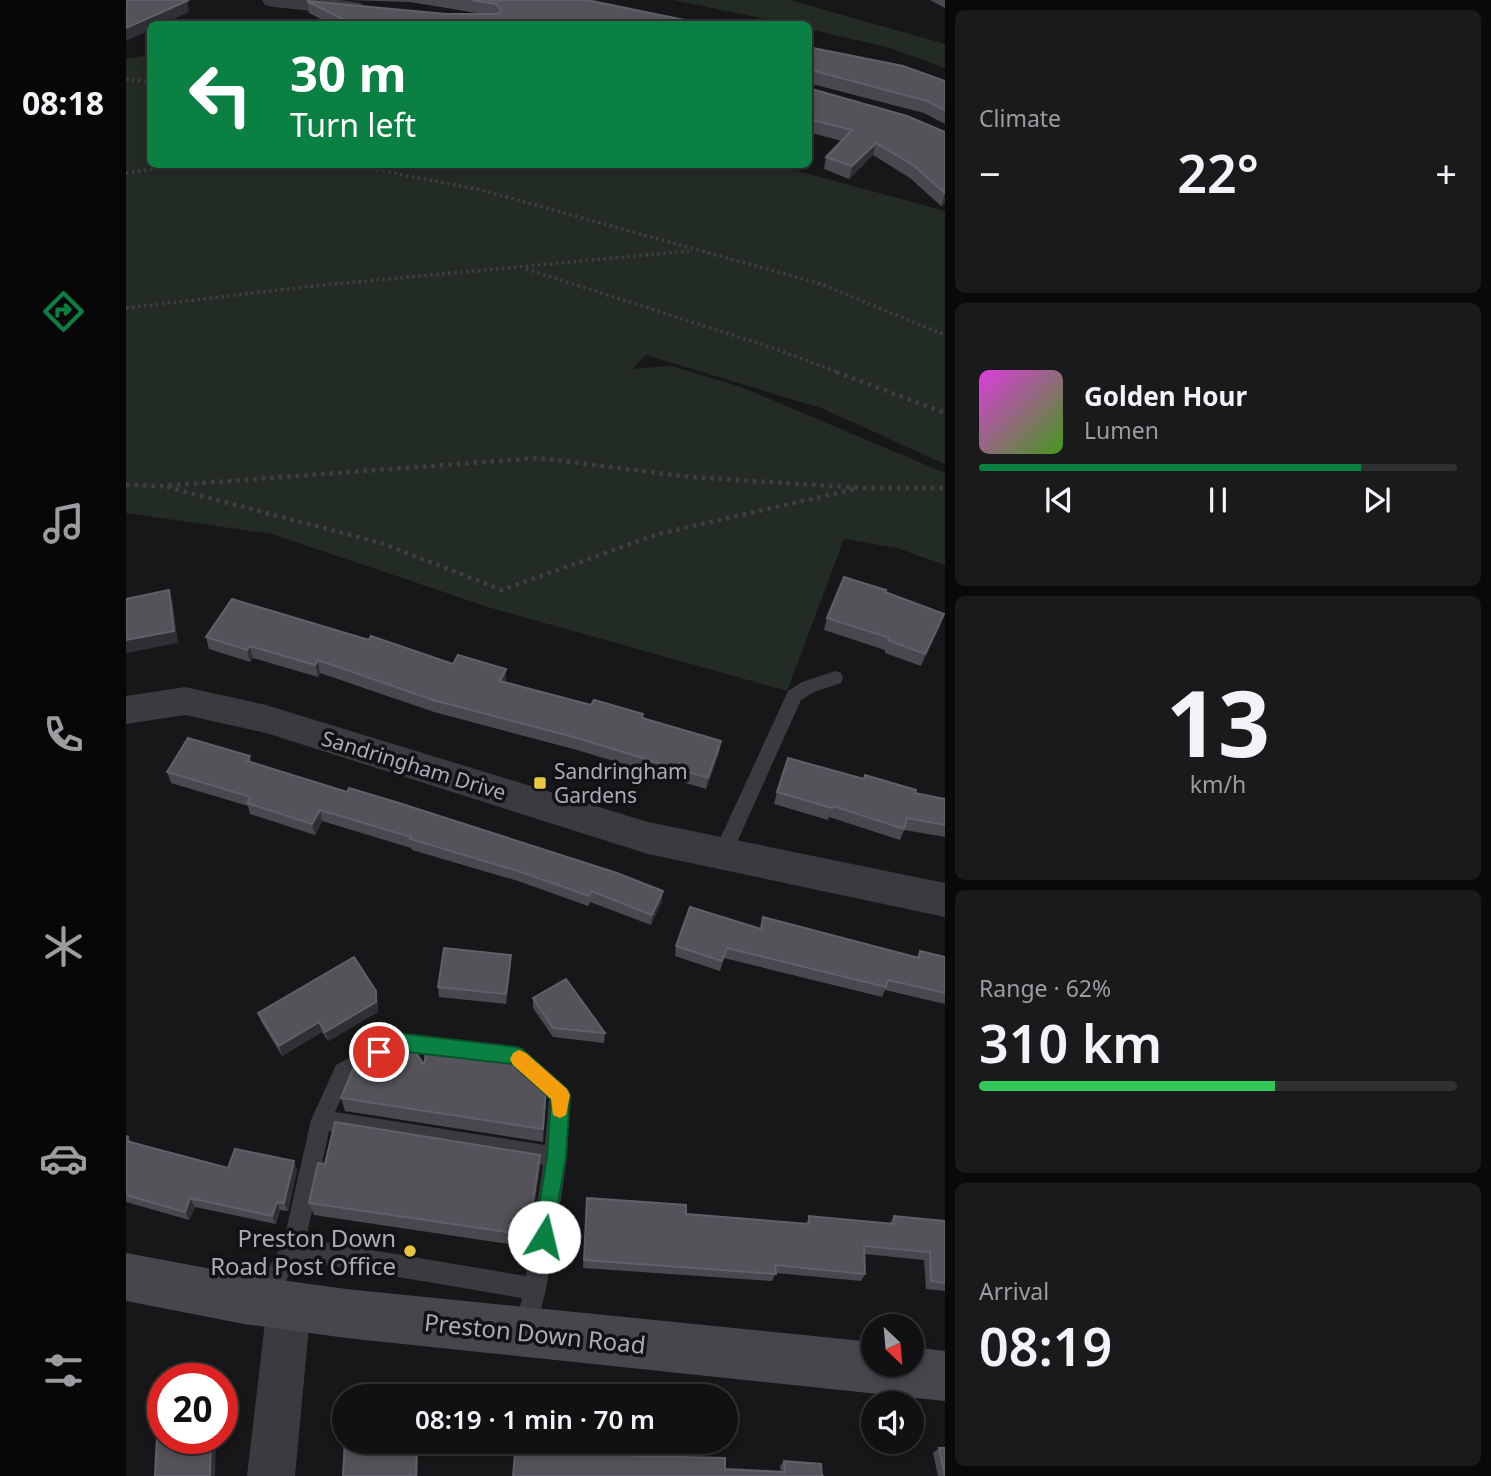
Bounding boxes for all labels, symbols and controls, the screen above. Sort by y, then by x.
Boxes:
text: 30 m [290,40,407,106]
icon: left [175,49,266,140]
text: 08:18 [22,81,104,124]
text: Climate [979,102,1061,134]
text: Turn left [290,103,416,146]
text: 22° [1177,137,1259,208]
text: − [979,147,1001,199]
text: + [1435,147,1457,199]
icon: directions [39,287,88,336]
text: Golden Hour [1084,378,1247,414]
text: Lumen [1084,414,1159,446]
icon: previous [1040,481,1078,519]
icon: pause [1199,481,1237,519]
icon: next [1358,481,1396,519]
icon: music [39,499,88,548]
text: 13 [1166,660,1270,784]
icon: phone [39,710,88,759]
street label: Sandringham Drive [319,724,509,806]
place label: Sandringham Gardens [554,757,688,809]
text: km/h [1190,768,1246,800]
marker: Sandringham Gardens [532,775,548,791]
icon: climate [39,922,88,971]
text: Range · 62% [979,972,1111,1004]
text: 310 km [979,1007,1162,1078]
pin [349,1022,409,1082]
icon: arrive [360,1033,398,1071]
icon: car [39,1134,88,1183]
position arrow [507,1200,581,1274]
place label: Preston Down Road Post Office [210,1221,396,1282]
marker: Preston Down Road Post Office [402,1243,418,1259]
text: Arrival [979,1275,1049,1307]
street label: Preston Down Road [423,1305,647,1361]
text: 08:19 [979,1310,1112,1381]
north arrow [861,1314,924,1377]
map controls [861,1314,924,1454]
icon: filters [39,1346,88,1395]
speed limit sign: 20 [147,1363,238,1454]
button: sound [861,1391,924,1454]
text: 08:19 · 1 min · 70 m [415,1401,655,1437]

